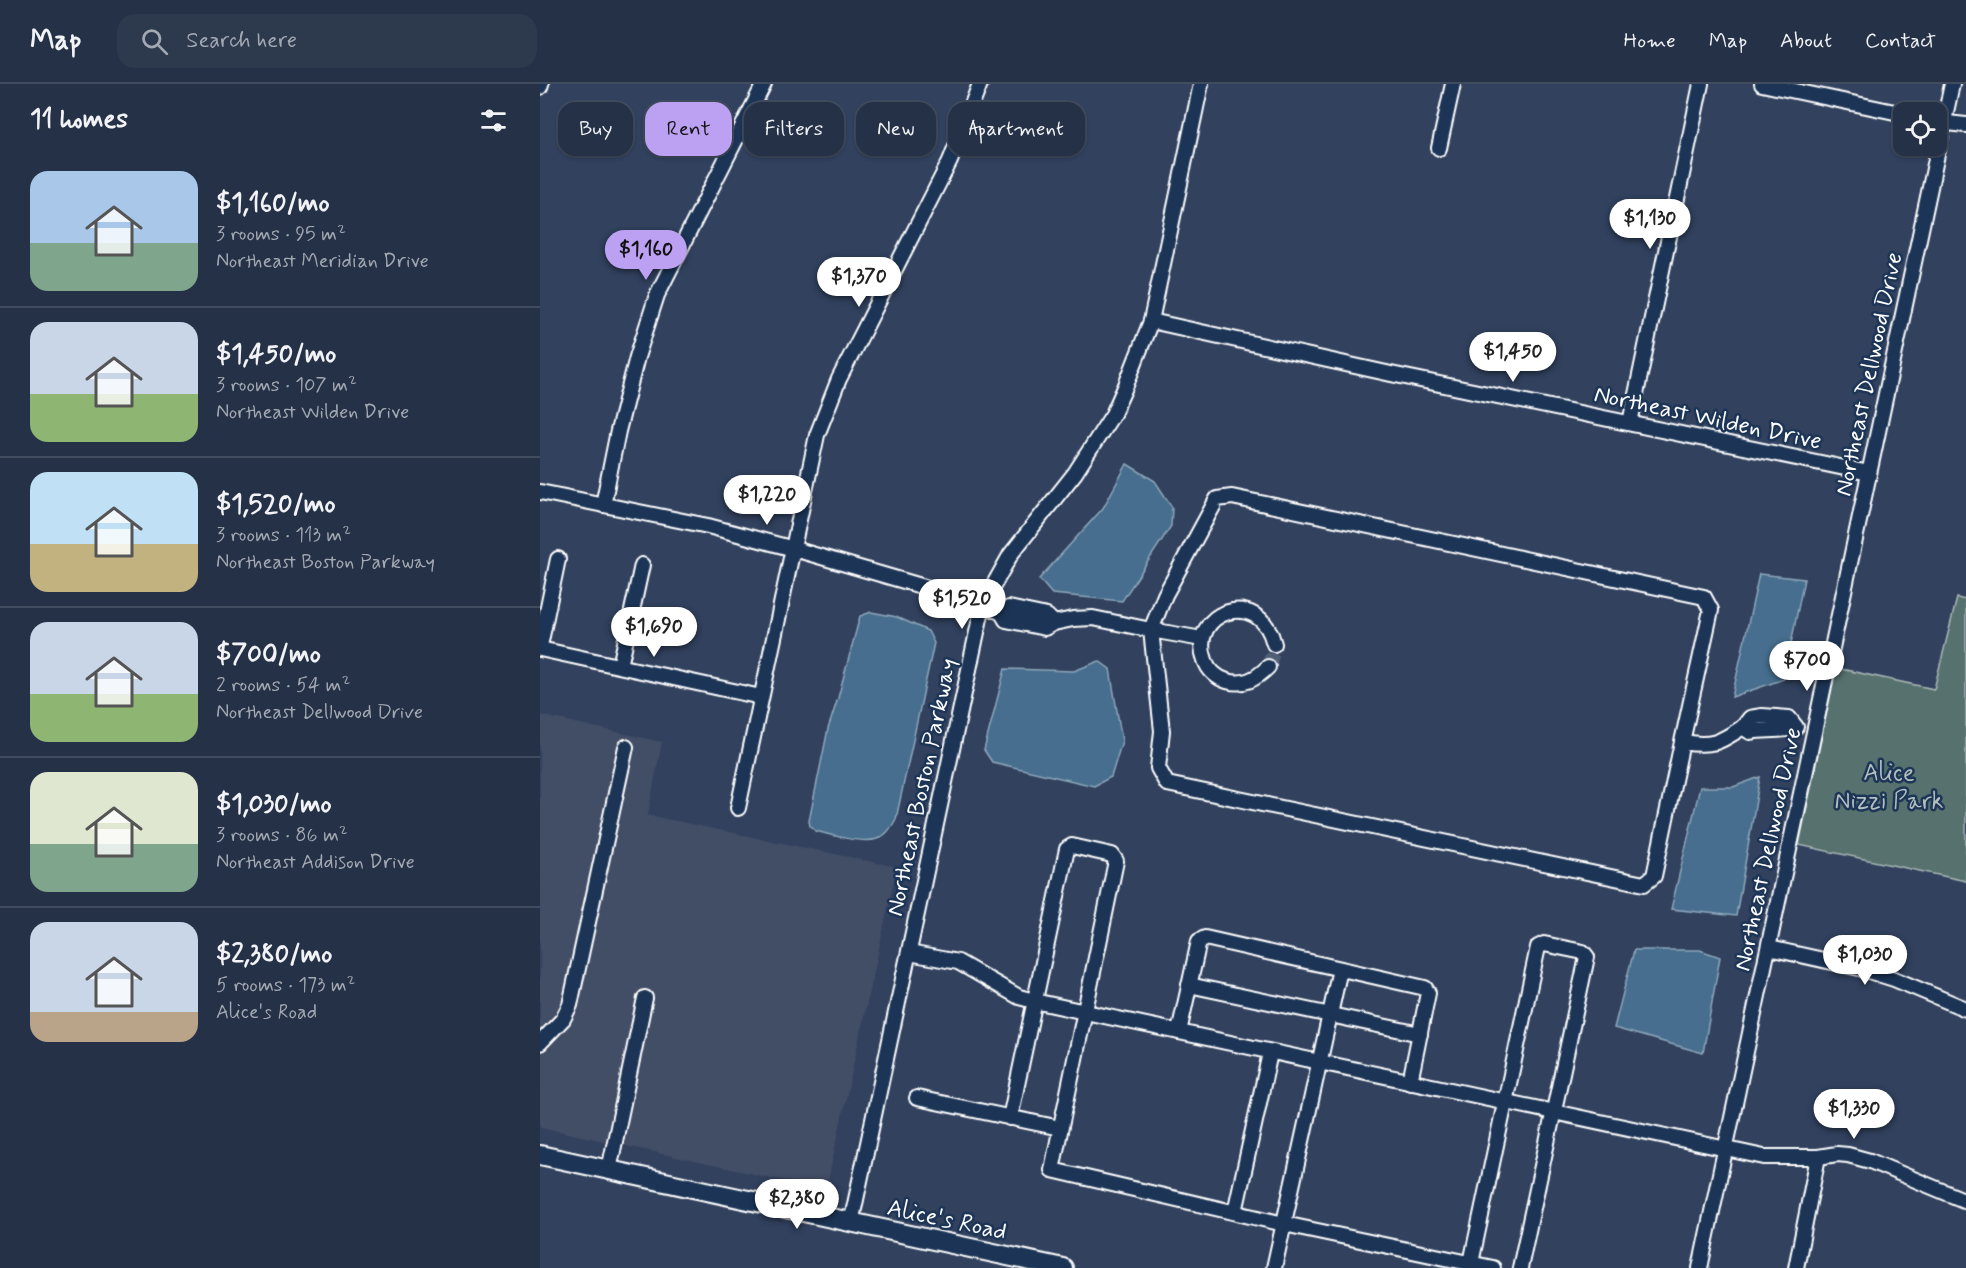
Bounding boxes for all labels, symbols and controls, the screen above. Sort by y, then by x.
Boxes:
search box [117,14,537,68]
text: Map [30,23,81,60]
icon: search [138,25,171,58]
text: Search here [186,27,297,55]
text: Home [1624,27,1676,55]
text: Map [1709,27,1747,55]
text: About [1780,27,1832,55]
text: Contact [1865,27,1936,55]
chip: Buy [558,102,633,156]
chip: Rent [645,102,732,156]
chip: Filters [744,102,844,156]
chip: New [856,102,936,156]
chip: Apartment [948,102,1085,156]
map controls [1893,102,1947,156]
button: locate [1893,102,1947,156]
text: 11 homes [30,103,128,137]
icon: filters [477,104,510,137]
text: $1,160/mo [216,187,330,221]
icon: home [78,195,150,267]
pin: $1,130 [1601,199,1699,250]
text: $1,130 [1624,205,1676,232]
text: 3 rooms · 95 m² [216,221,346,248]
pin: $1,160 [597,230,695,281]
text: $1,160 [619,236,673,263]
text: Northeast Meridian Drive [216,248,429,275]
street label: Northeast Dellwood Drive [1828,250,1910,499]
pin: $1,370 [810,257,908,308]
text: $1,370 [831,263,887,290]
pin: $1,450 [1464,332,1562,383]
text: $1,450/mo [216,338,336,372]
text: $1,450 [1483,338,1543,365]
icon: home [78,346,150,418]
text: 3 rooms · 107 m² [216,372,357,399]
street label: Northeast Wilden Drive [1591,379,1824,458]
text: Northeast Wilden Drive [216,399,409,426]
pin: $1,220 [718,475,816,526]
text: $1,220 [738,481,796,508]
text: $1,520/mo [216,488,336,522]
icon: home [78,496,150,568]
text: 3 rooms · 113 m² [216,522,351,549]
text: Northeast Boston Parkway [216,549,435,576]
pin: $1,520 [913,579,1011,630]
text: $1,520 [933,585,991,612]
pin: $1,690 [605,607,703,658]
text: $1,690 [625,613,683,640]
text: $700/mo [216,638,321,672]
pin: $700 [1771,641,1843,692]
icon: home [78,646,150,718]
text: $700 [1783,647,1831,674]
street label: Northeast Boston Parkway [880,656,965,919]
text: 2 rooms · 54 m² [216,672,350,699]
text: Northeast Dellwood Drive [216,699,423,726]
street label: Northeast Dellwood Drive [1727,725,1809,974]
park label: Alice Nizzi Park [1835,758,1944,817]
text: $1,030/mo [216,788,332,822]
icon: home [78,796,150,868]
text: 3 rooms · 86 m² [216,822,348,849]
text: Northeast Addison Drive [216,849,415,876]
pin: $1,030 [1816,935,1914,986]
text: $2,380/mo [216,938,332,972]
text: $1,030 [1837,941,1893,968]
icon: home [78,946,150,1018]
text: 5 rooms · 173 m² [216,972,355,999]
text: Alice's Road [216,999,317,1026]
pin: $1,330 [1805,1089,1903,1140]
text: $1,330 [1828,1095,1880,1122]
pin: $2,380 [748,1179,846,1230]
text: $2,380 [769,1185,825,1212]
street label: Alice's Road [884,1193,1009,1248]

